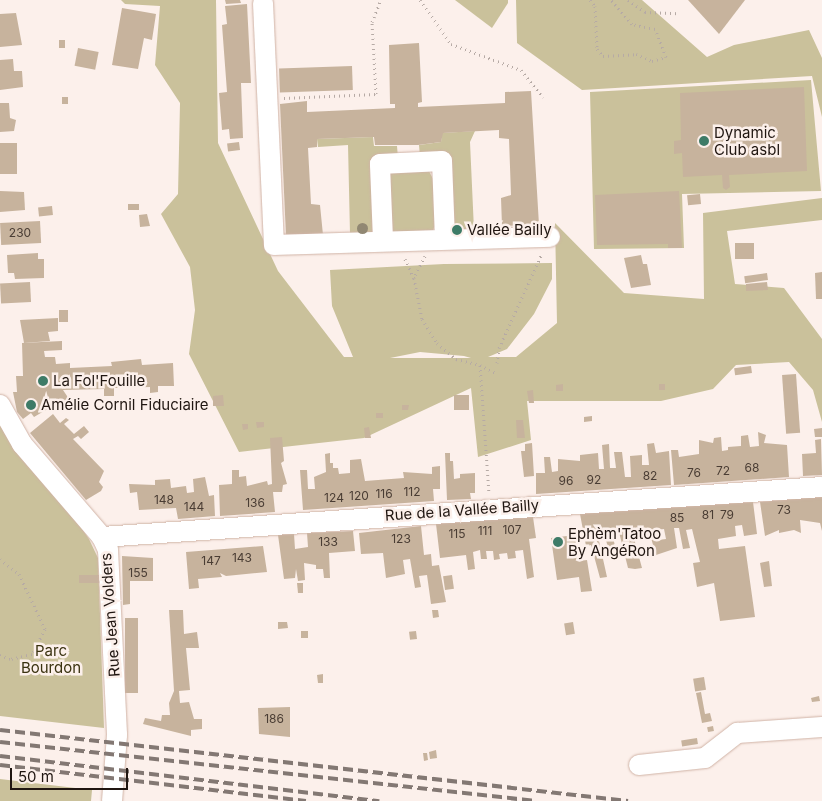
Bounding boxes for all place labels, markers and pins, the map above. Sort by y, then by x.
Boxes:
place label: Dynamic Club asbl [714,123,780,158]
marker: Dynamic Club asbl [698,135,710,147]
place label: Vallée Bailly [467,221,552,239]
marker: Vallée Bailly [451,224,463,236]
place label: La Fol'Fouille [53,372,145,390]
marker: La Fol'Fouille [37,375,49,387]
place label: Amélie Cornil Fiduciaire [41,396,209,414]
marker: Amélie Cornil Fiduciaire [25,399,37,411]
place label: Ephèm'Tatoo By AngéRon [568,524,661,559]
marker: Ephèm'Tatoo By AngéRon [552,536,564,548]

